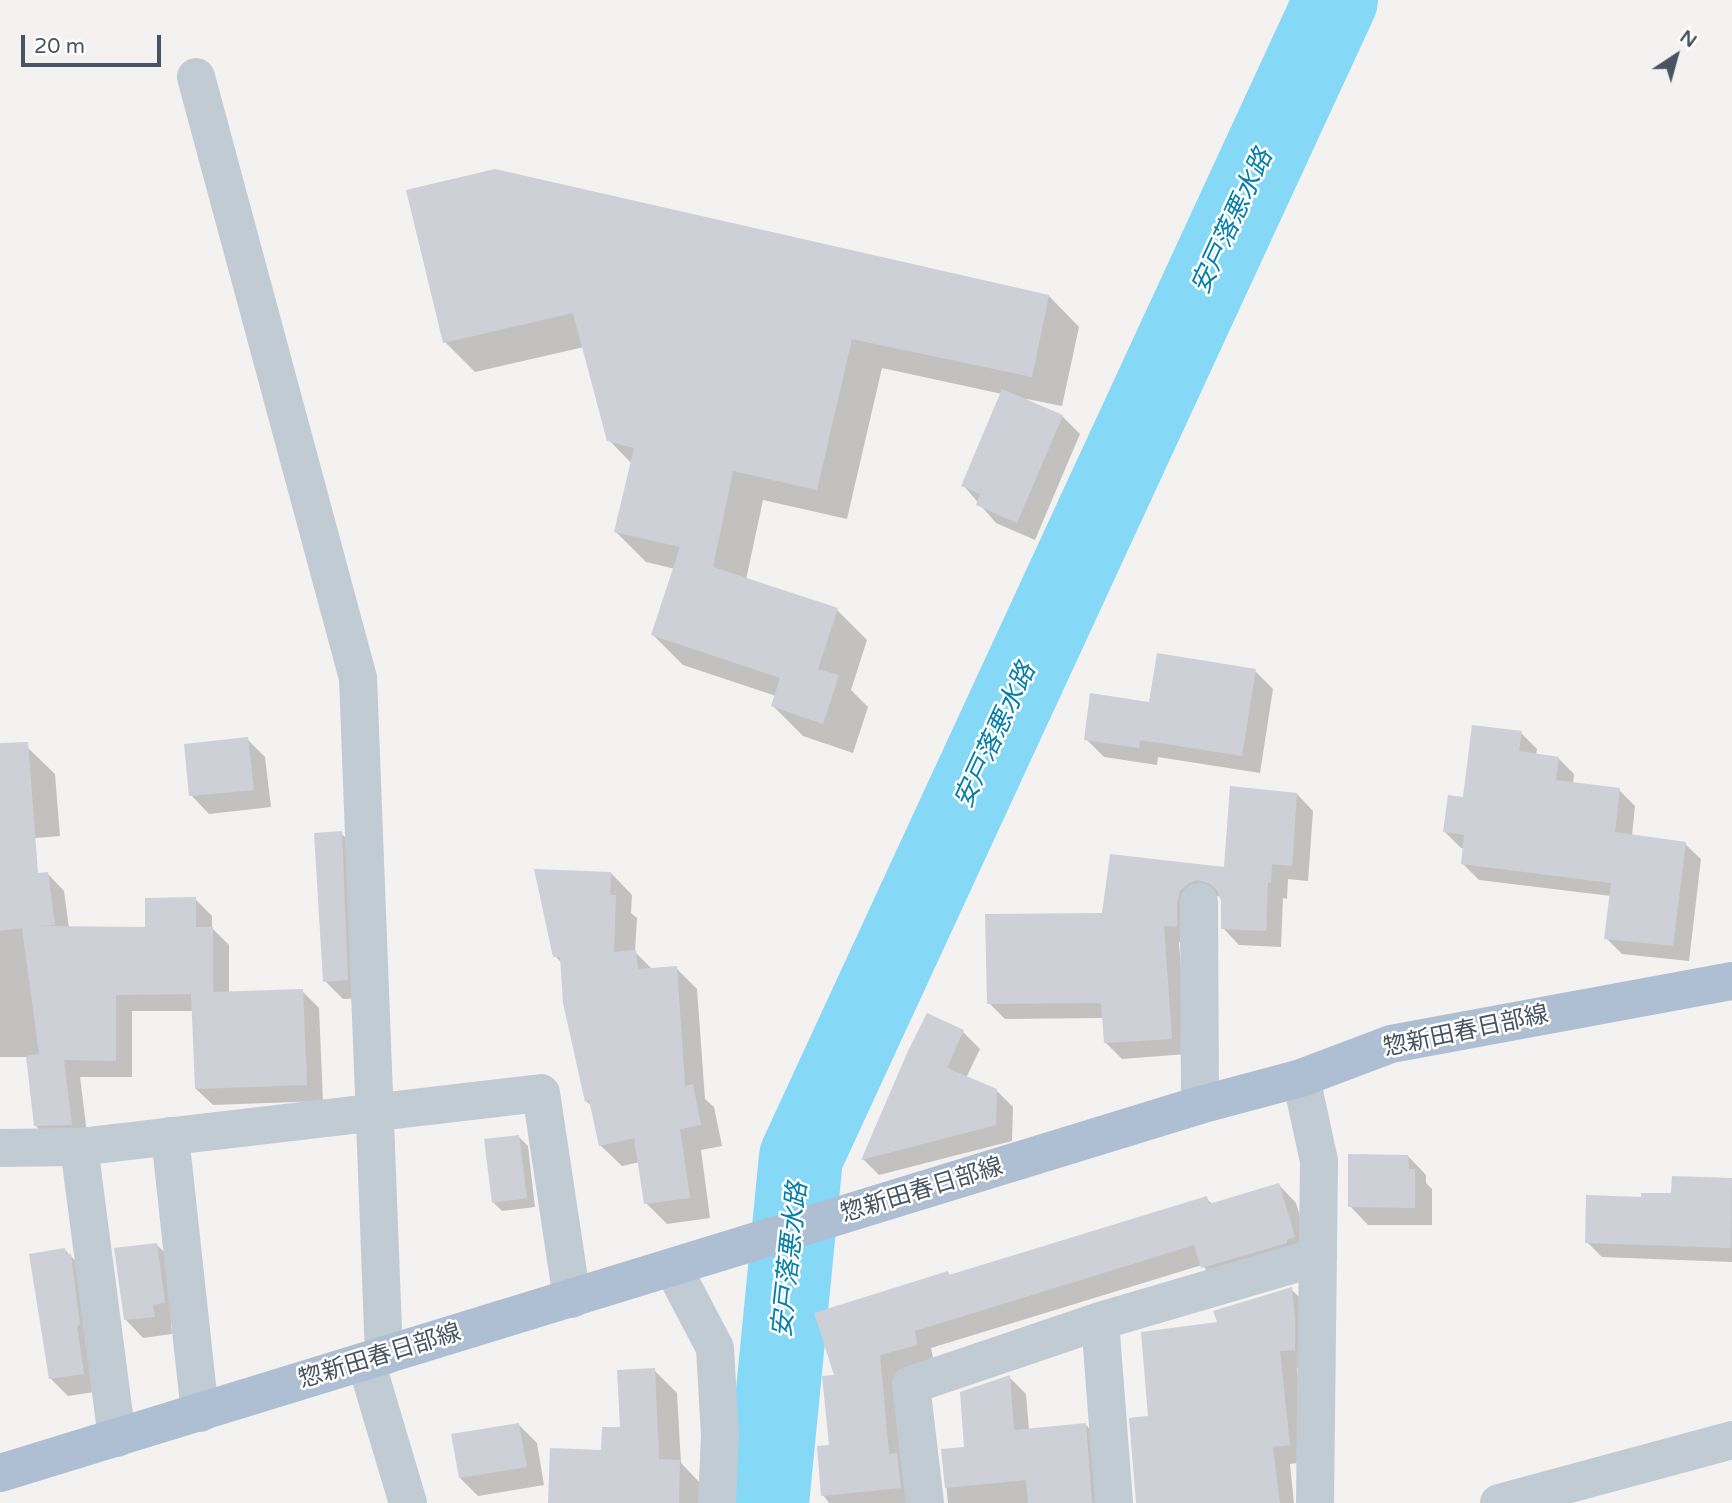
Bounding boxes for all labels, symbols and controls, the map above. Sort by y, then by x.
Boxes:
scale bar [24,21,164,65]
north arrow [1641,21,1711,91]
text: N [1676,26,1701,52]
text: 20 m [34,34,85,59]
water label: 安戸落悪水路 [1186,145,1280,299]
water label: 安戸落悪水路 [949,659,1043,813]
street label: 惣新田春日部線 [1381,1000,1551,1064]
street label: 惣新田春日部線 [837,1153,1007,1229]
water label: 安戸落悪水路 [767,1181,815,1339]
street label: 惣新田春日部線 [295,1319,465,1395]

